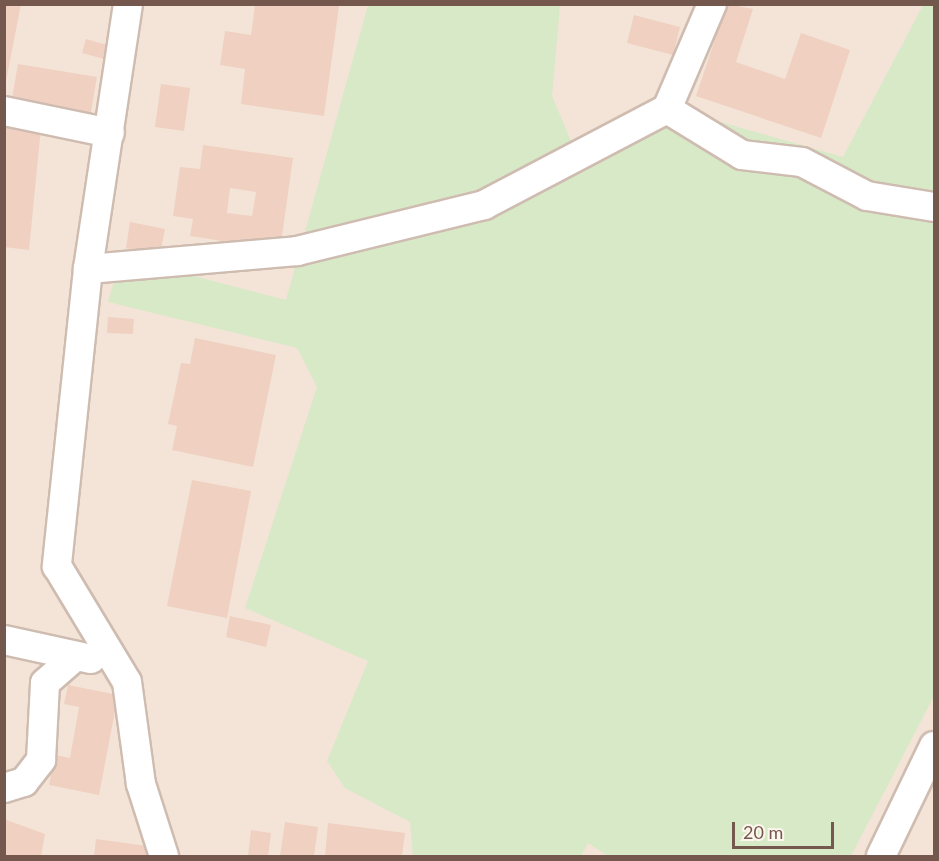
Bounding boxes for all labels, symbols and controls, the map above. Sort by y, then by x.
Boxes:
scale bar [735,810,837,848]
text: 20 m [743,821,783,843]

